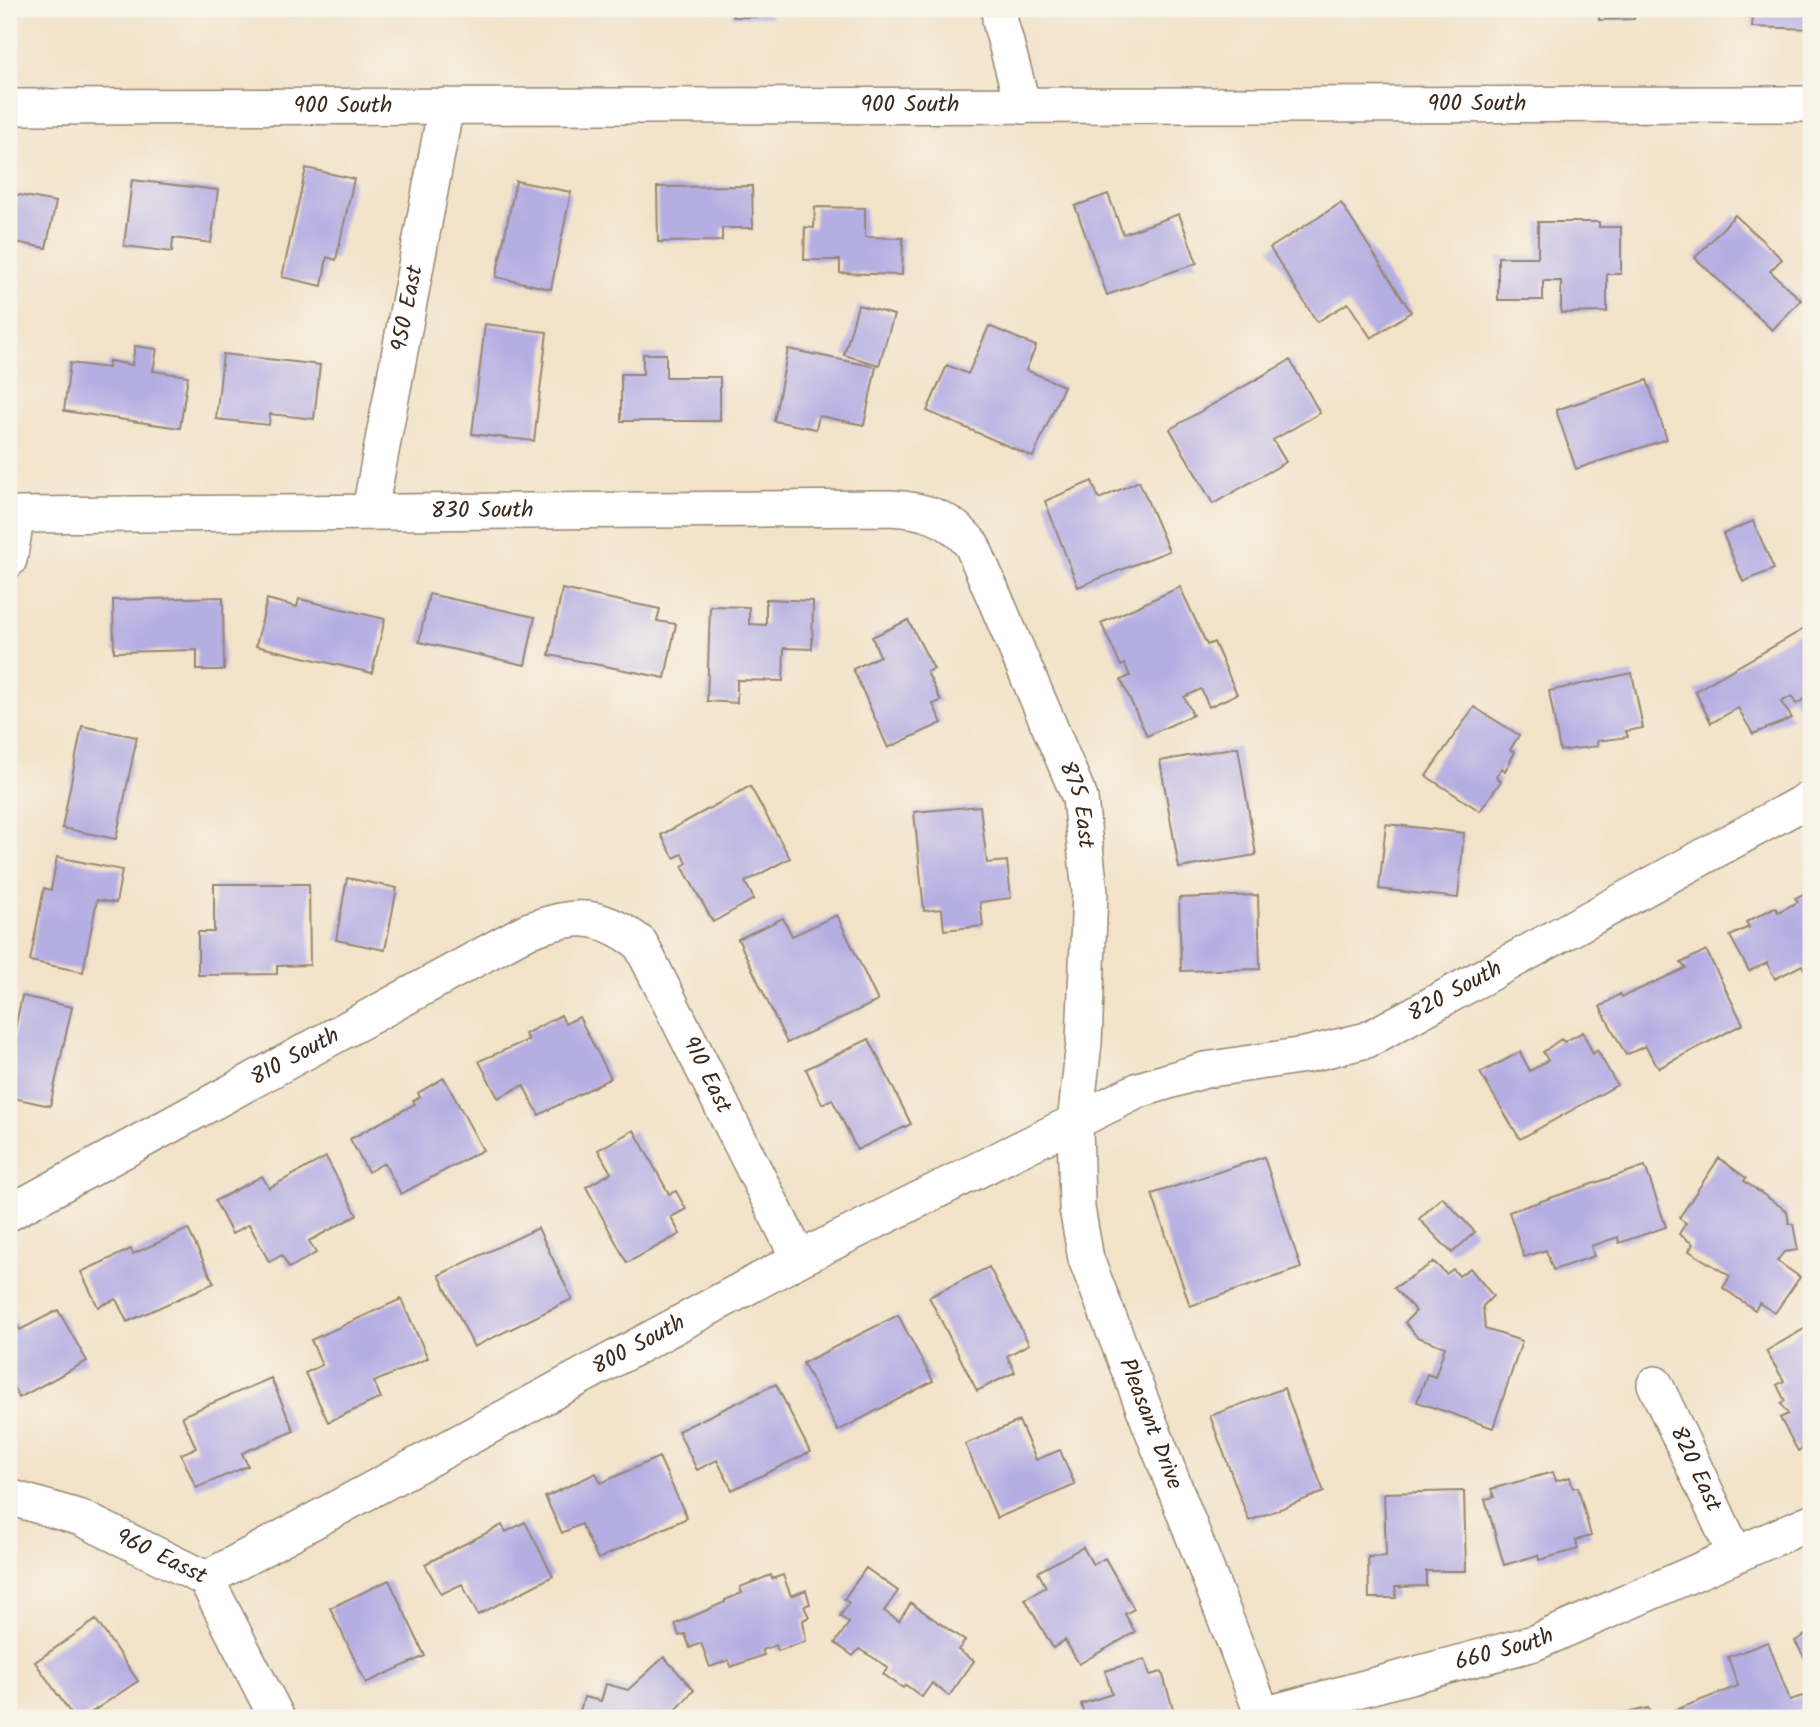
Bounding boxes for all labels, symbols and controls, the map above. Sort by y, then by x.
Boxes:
street label: 900 South [1428,86,1526,123]
street label: 900 South [861,87,959,124]
street label: 900 South [294,88,392,125]
street label: 950 East [382,261,434,355]
street label: 830 South [431,493,534,530]
street label: 875 East [1048,755,1103,851]
street label: 820 South [1402,951,1509,1032]
street label: 810 South [244,1018,346,1096]
street label: 910 East [672,1030,741,1121]
street label: 800 South [586,1306,692,1385]
street label: Pleasant Drive [1108,1353,1192,1495]
street label: 820 East [1659,1420,1731,1519]
street label: 960 Easst [109,1519,214,1595]
street label: 660 South [1451,1618,1560,1681]

